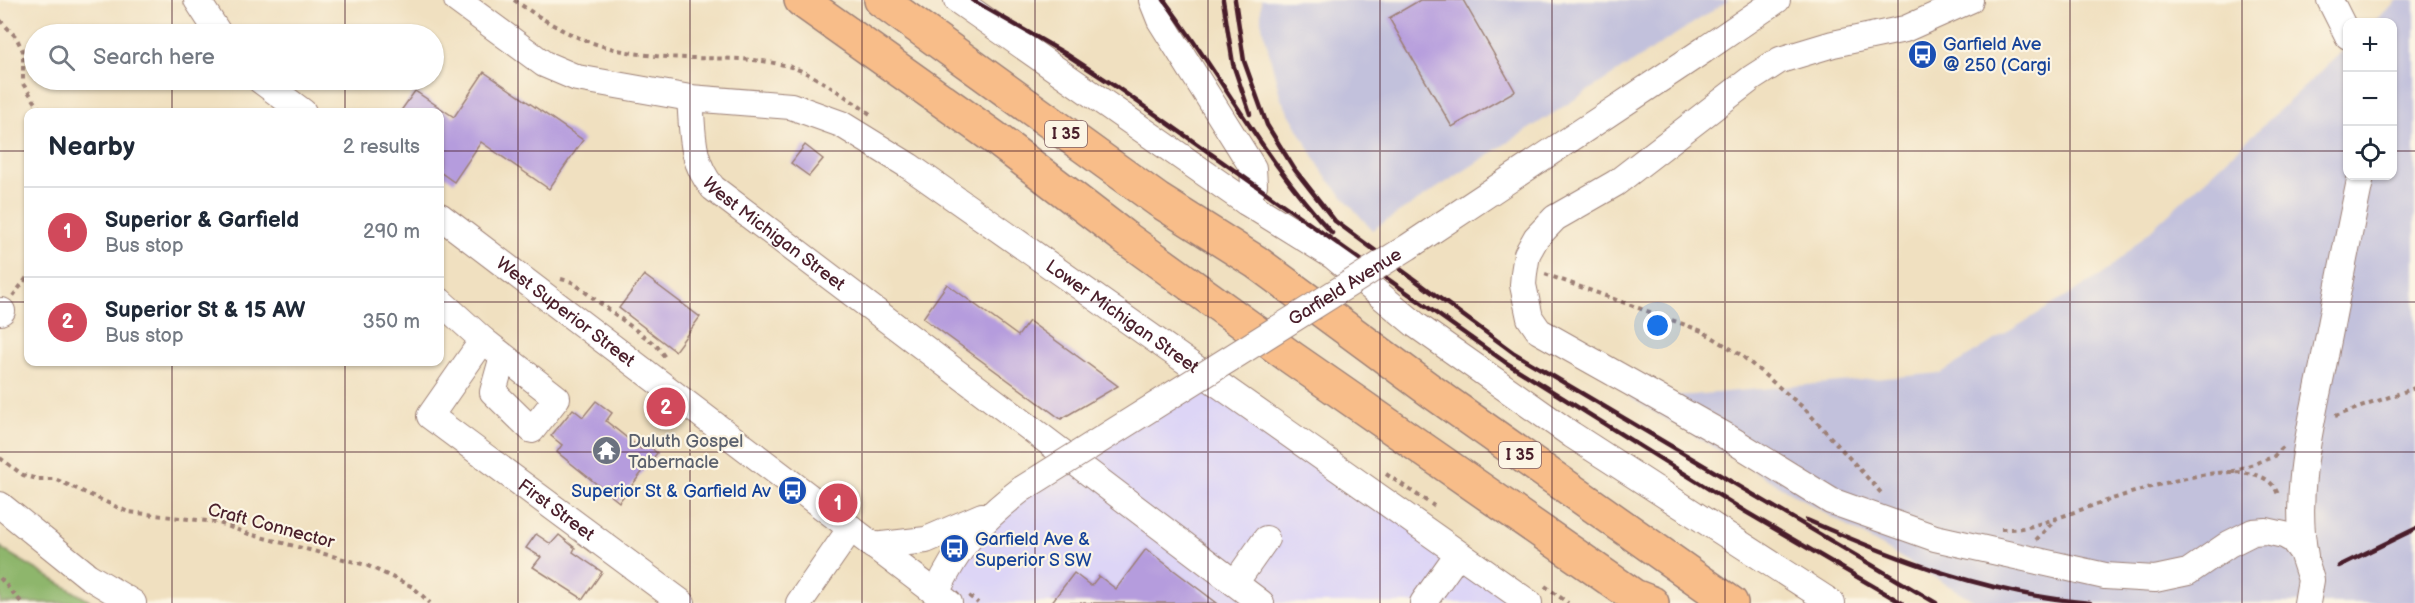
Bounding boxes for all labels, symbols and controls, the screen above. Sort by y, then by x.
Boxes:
map controls [2343,18,2397,180]
button: + [2343,18,2397,72]
search box [24,24,444,90]
place label: Garfield Ave @ 250 (Cargi [1943,34,2051,76]
bus stop icon: Garfield Ave @ 250 (Cargi [1906,38,1938,70]
icon: search [45,41,78,74]
text: Search here [93,44,215,71]
button: − [2343,72,2397,126]
road number: I 35 [1045,121,1087,147]
button: locate [2343,126,2397,180]
text: Nearby [48,132,135,163]
text: 2 results [343,135,420,159]
street label: West Michigan Street [698,173,850,295]
text: Superior & Garfield [105,207,299,234]
text: 1 [63,220,72,244]
text: 290 m [363,220,420,244]
text: Bus stop [105,234,184,258]
street label: Garfield Avenue [1285,243,1405,330]
street label: West Superior Street [492,252,640,371]
street label: Lower Michigan Street [1042,255,1203,378]
text: Superior St & 15 AW [105,297,305,324]
text: 2 [62,310,73,334]
text: 350 m [363,310,420,334]
your location [1643,311,1672,340]
text: Bus stop [105,324,184,348]
pin: 2 [646,384,686,430]
place label: Duluth Gospel Tabernacle [628,431,743,473]
temple icon: Duluth Gospel Tabernacle [591,435,623,467]
road number: I 35 [1499,442,1541,468]
street label: First Street [514,475,599,545]
bus stop icon: Superior St & Garfield Av [776,475,808,507]
pin: 1 [818,480,858,526]
place label: Superior St & Garfield Av [571,481,771,502]
street label: Craft Connector [205,499,337,553]
place label: Garfield Ave & Superior S SW [975,529,1092,571]
bus stop icon: Garfield Ave & Superior S SW [938,533,970,565]

